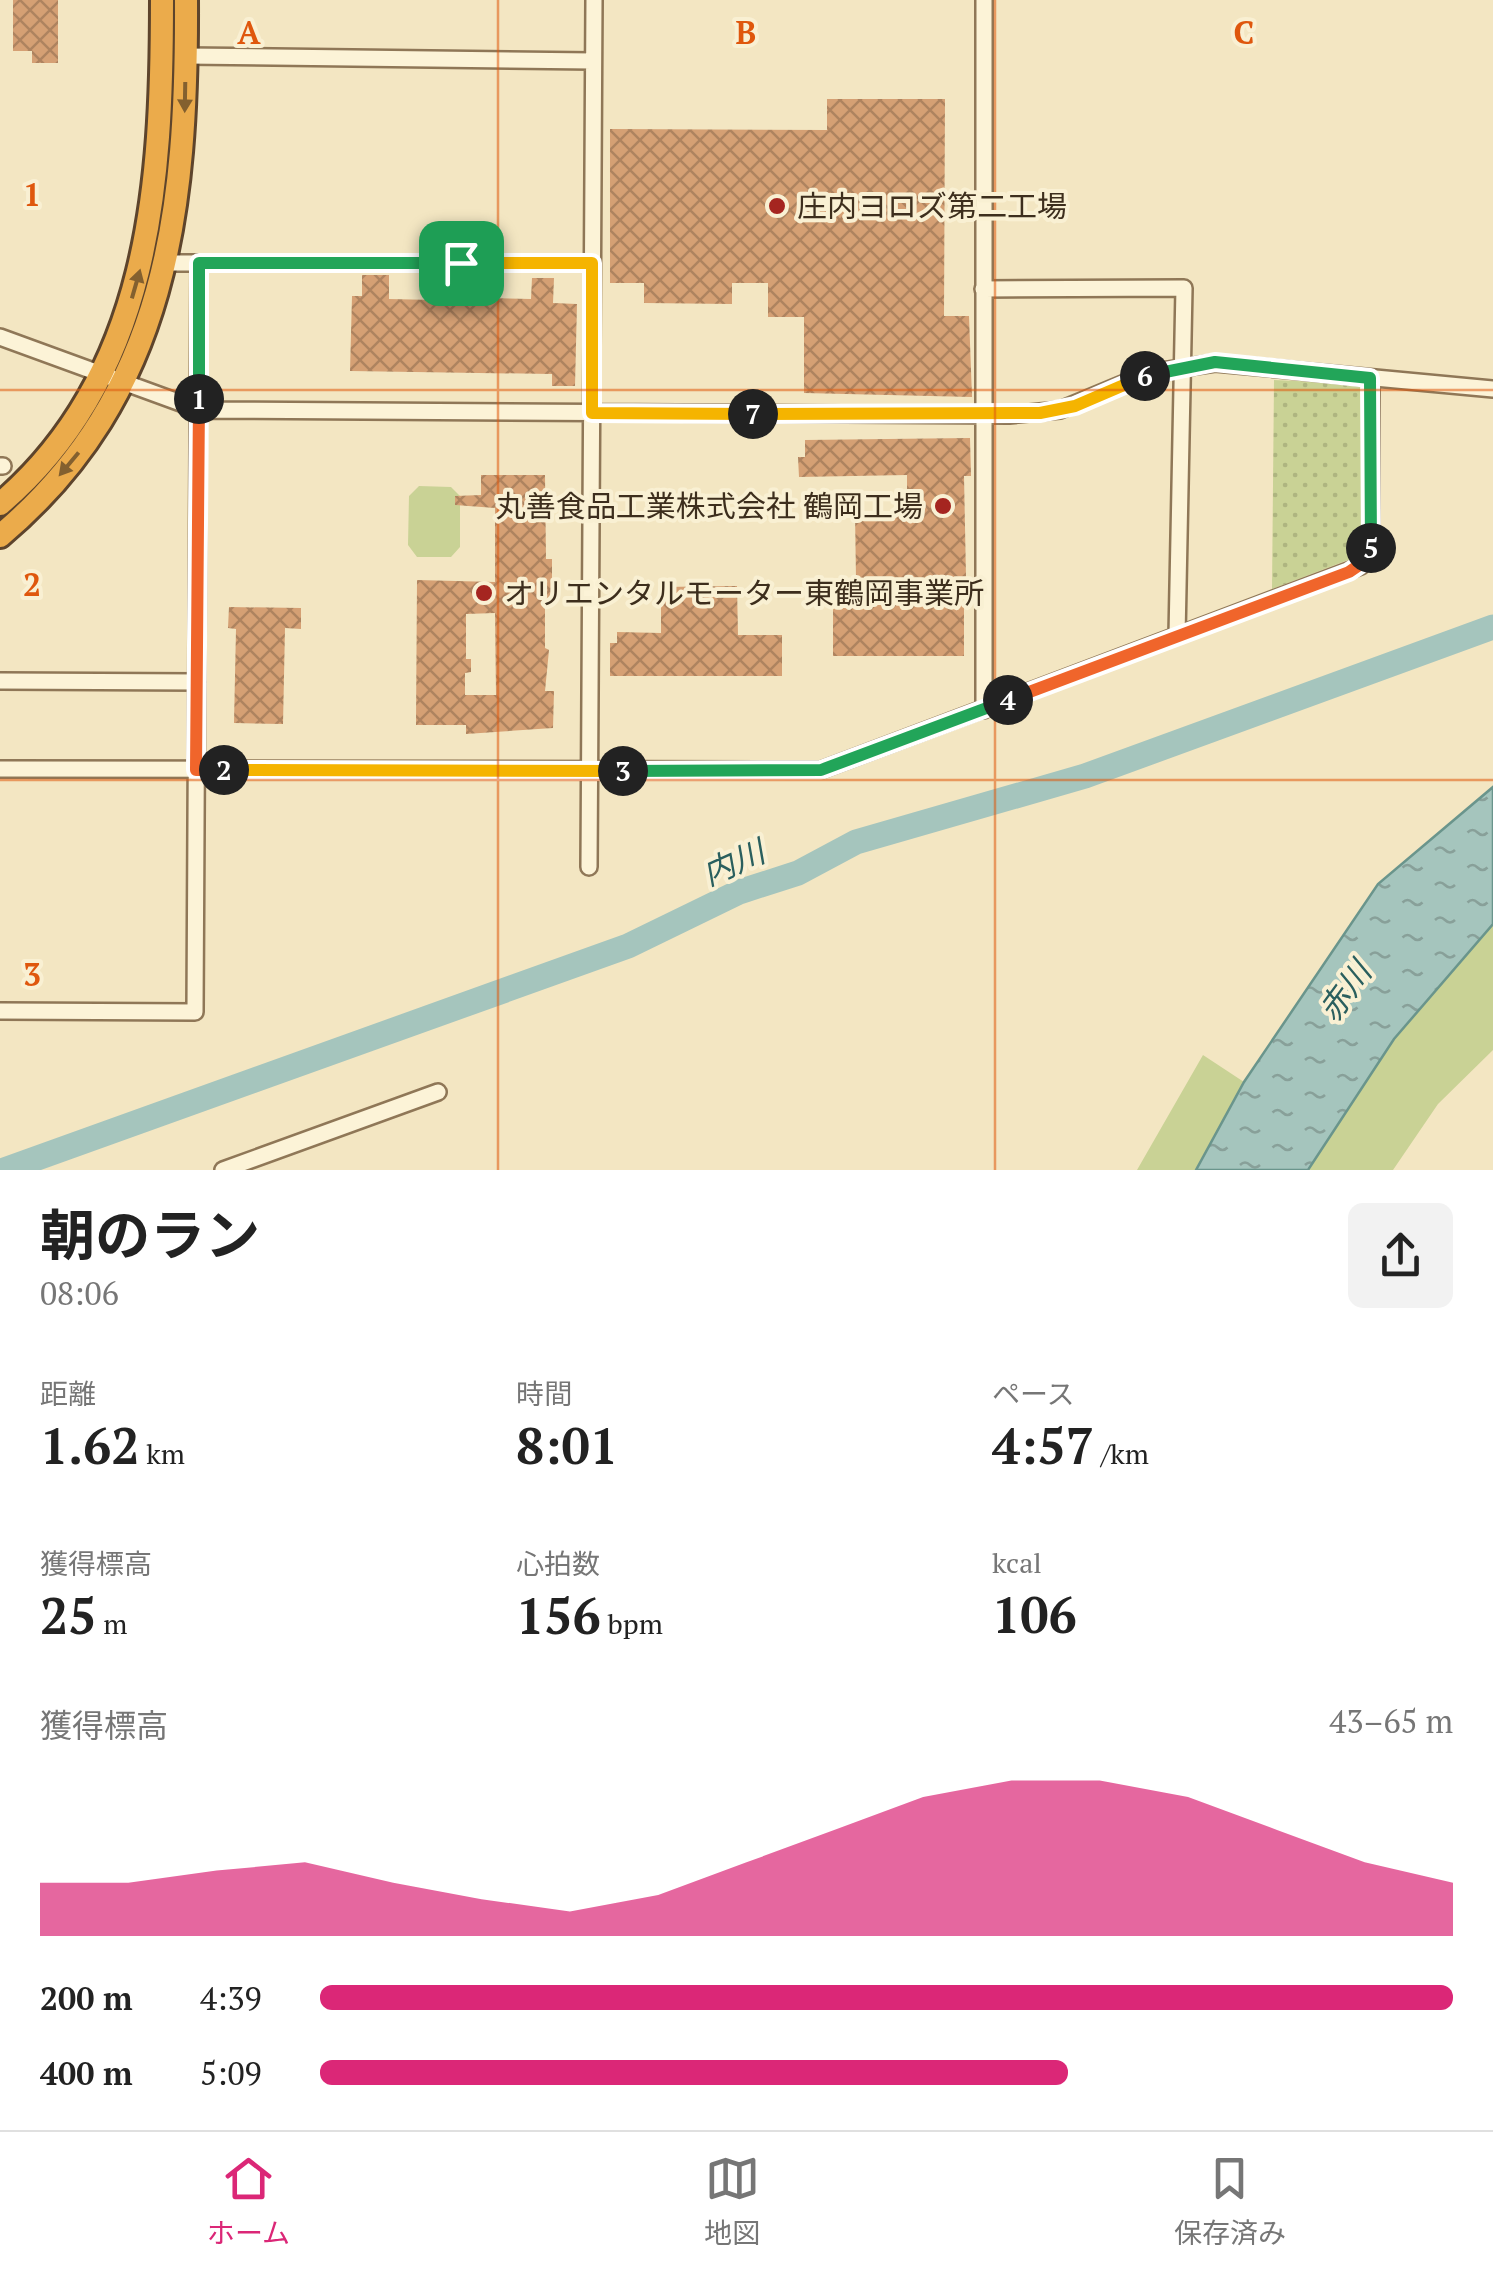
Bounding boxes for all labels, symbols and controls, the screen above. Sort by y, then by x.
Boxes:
text: A [237,11,261,53]
text: B [736,11,756,53]
text: C [1234,11,1254,53]
one-way arrow [177,82,193,114]
text: 1 [23,173,41,215]
place label: 庄内ヨロズ第二工場 [797,186,1067,226]
marker: 庄内ヨロズ第二工場 [766,195,788,217]
pin [419,221,504,306]
icon: arrive [434,236,489,291]
one-way arrow [129,268,144,298]
pin: 6 [1120,351,1170,401]
text: 6 [1137,357,1153,394]
pin: 1 [174,374,224,424]
text: 1 [191,380,207,417]
pin: 7 [728,389,778,439]
text: 7 [745,395,761,432]
one-way arrow [59,452,80,477]
place label: 丸善食品工業株式会社 鶴岡工場 [496,486,923,526]
marker: 丸善食品工業株式会社 鶴岡工場 [932,495,954,517]
pin: 5 [1346,523,1396,573]
text: 5 [1363,529,1379,566]
text: 2 [23,563,41,605]
place label: オリエンタルモーター東鶴岡事業所 [504,573,984,613]
marker: オリエンタルモーター東鶴岡事業所 [473,582,495,604]
pin: 4 [983,675,1033,725]
text: 4 [1000,681,1016,718]
pin: 2 [199,745,249,795]
pin: 3 [598,746,648,796]
text: 2 [216,751,232,788]
text: 3 [615,752,631,789]
water label: 内川 [695,829,774,894]
water label: 赤川 [1308,950,1382,1029]
text: 3 [23,953,41,995]
text: 朝のラン [40,1198,260,1271]
button: share [1348,1203,1453,1308]
text: 08:06 [40,1272,119,1314]
text: 距離 [40,1375,96,1412]
text: 時間 [516,1375,572,1412]
text: ペース [992,1375,1075,1412]
text: 1.62 [40,1412,140,1478]
text: 8:01 [516,1412,618,1478]
text: 4:57 [992,1412,1094,1478]
text: km [140,1435,185,1472]
text: /km [1094,1435,1149,1472]
text: kcal [992,1544,1042,1581]
text: 獲得標高 [40,1545,152,1582]
text: 心拍数 [516,1545,600,1582]
text: 106 [992,1581,1077,1647]
text: 25 [40,1582,97,1648]
text: 156 [516,1582,601,1648]
text: m [97,1605,127,1642]
text: bpm [601,1605,663,1642]
text: 43–65 m [1329,1700,1453,1742]
text: 獲得標高 [40,1704,168,1746]
text: 200 m [40,1977,132,2019]
text: 4:39 [200,1977,262,2019]
text: 400 m [40,2052,132,2094]
text: 5:09 [200,2052,262,2094]
tab: ホーム [207,2151,290,2251]
tab: 地図 [704,2151,760,2251]
tab: 保存済み [1174,2151,1286,2251]

